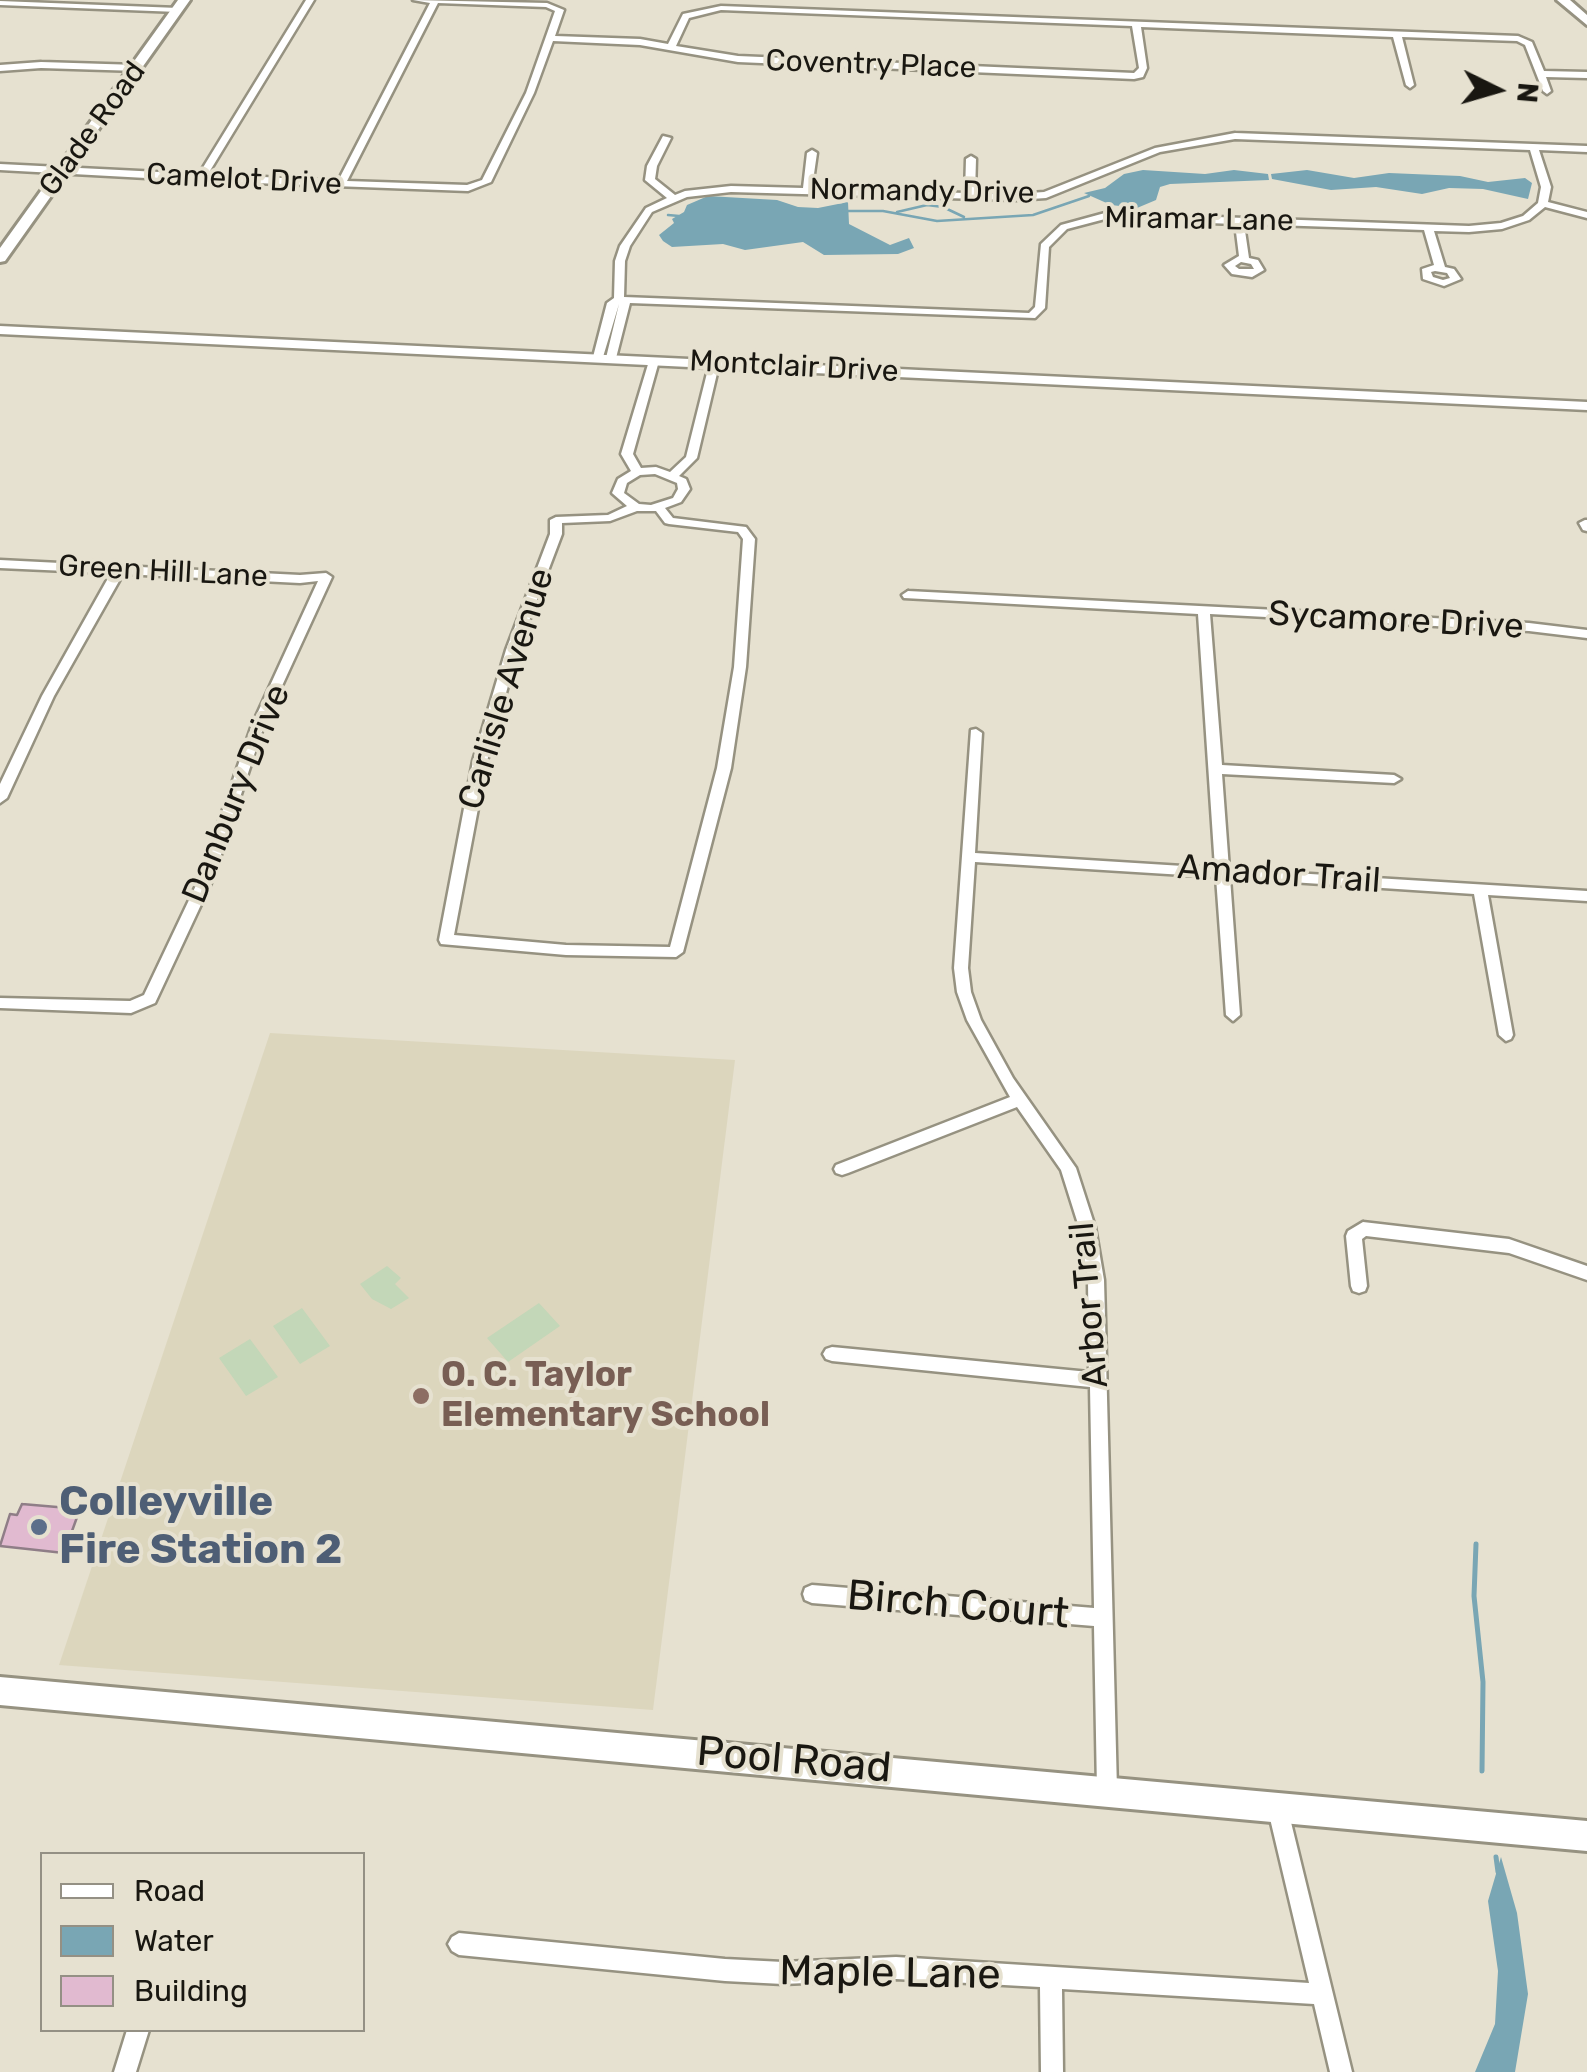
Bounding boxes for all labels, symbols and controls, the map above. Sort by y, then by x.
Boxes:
north arrow [1447,40,1547,140]
street label: Coventry Place [765,43,977,87]
street label: Glade Road [32,55,154,203]
text: N [1510,81,1545,104]
street label: Camelot Drive [145,157,343,203]
street label: Normandy Drive [809,172,1035,212]
street label: Miramar Lane [1104,200,1294,240]
street label: Montclair Drive [689,344,899,390]
street label: Green Hill Lane [57,549,269,595]
street label: Carlisle Avenue [450,563,564,815]
street label: Sycamore Drive [1267,593,1525,649]
street label: Danbury Drive [174,679,300,909]
street label: Amador Trail [1176,847,1382,903]
street label: Arbor Trail [1062,1220,1118,1390]
place label: O. C. Taylor Elementary School [441,1355,770,1437]
marker: O. C. Taylor Elementary School [410,1385,432,1407]
place label: Colleyville Fire Station 2 [59,1478,342,1576]
marker: Colleyville Fire Station 2 [28,1516,50,1538]
street label: Birch Court [845,1571,1071,1641]
street label: Pool Road [695,1727,893,1795]
legend [40,1852,365,2032]
text: Road [134,1873,205,1909]
text: Water [134,1923,214,1959]
street label: Maple Lane [779,1947,1001,2001]
text: Building [134,1973,248,2009]

